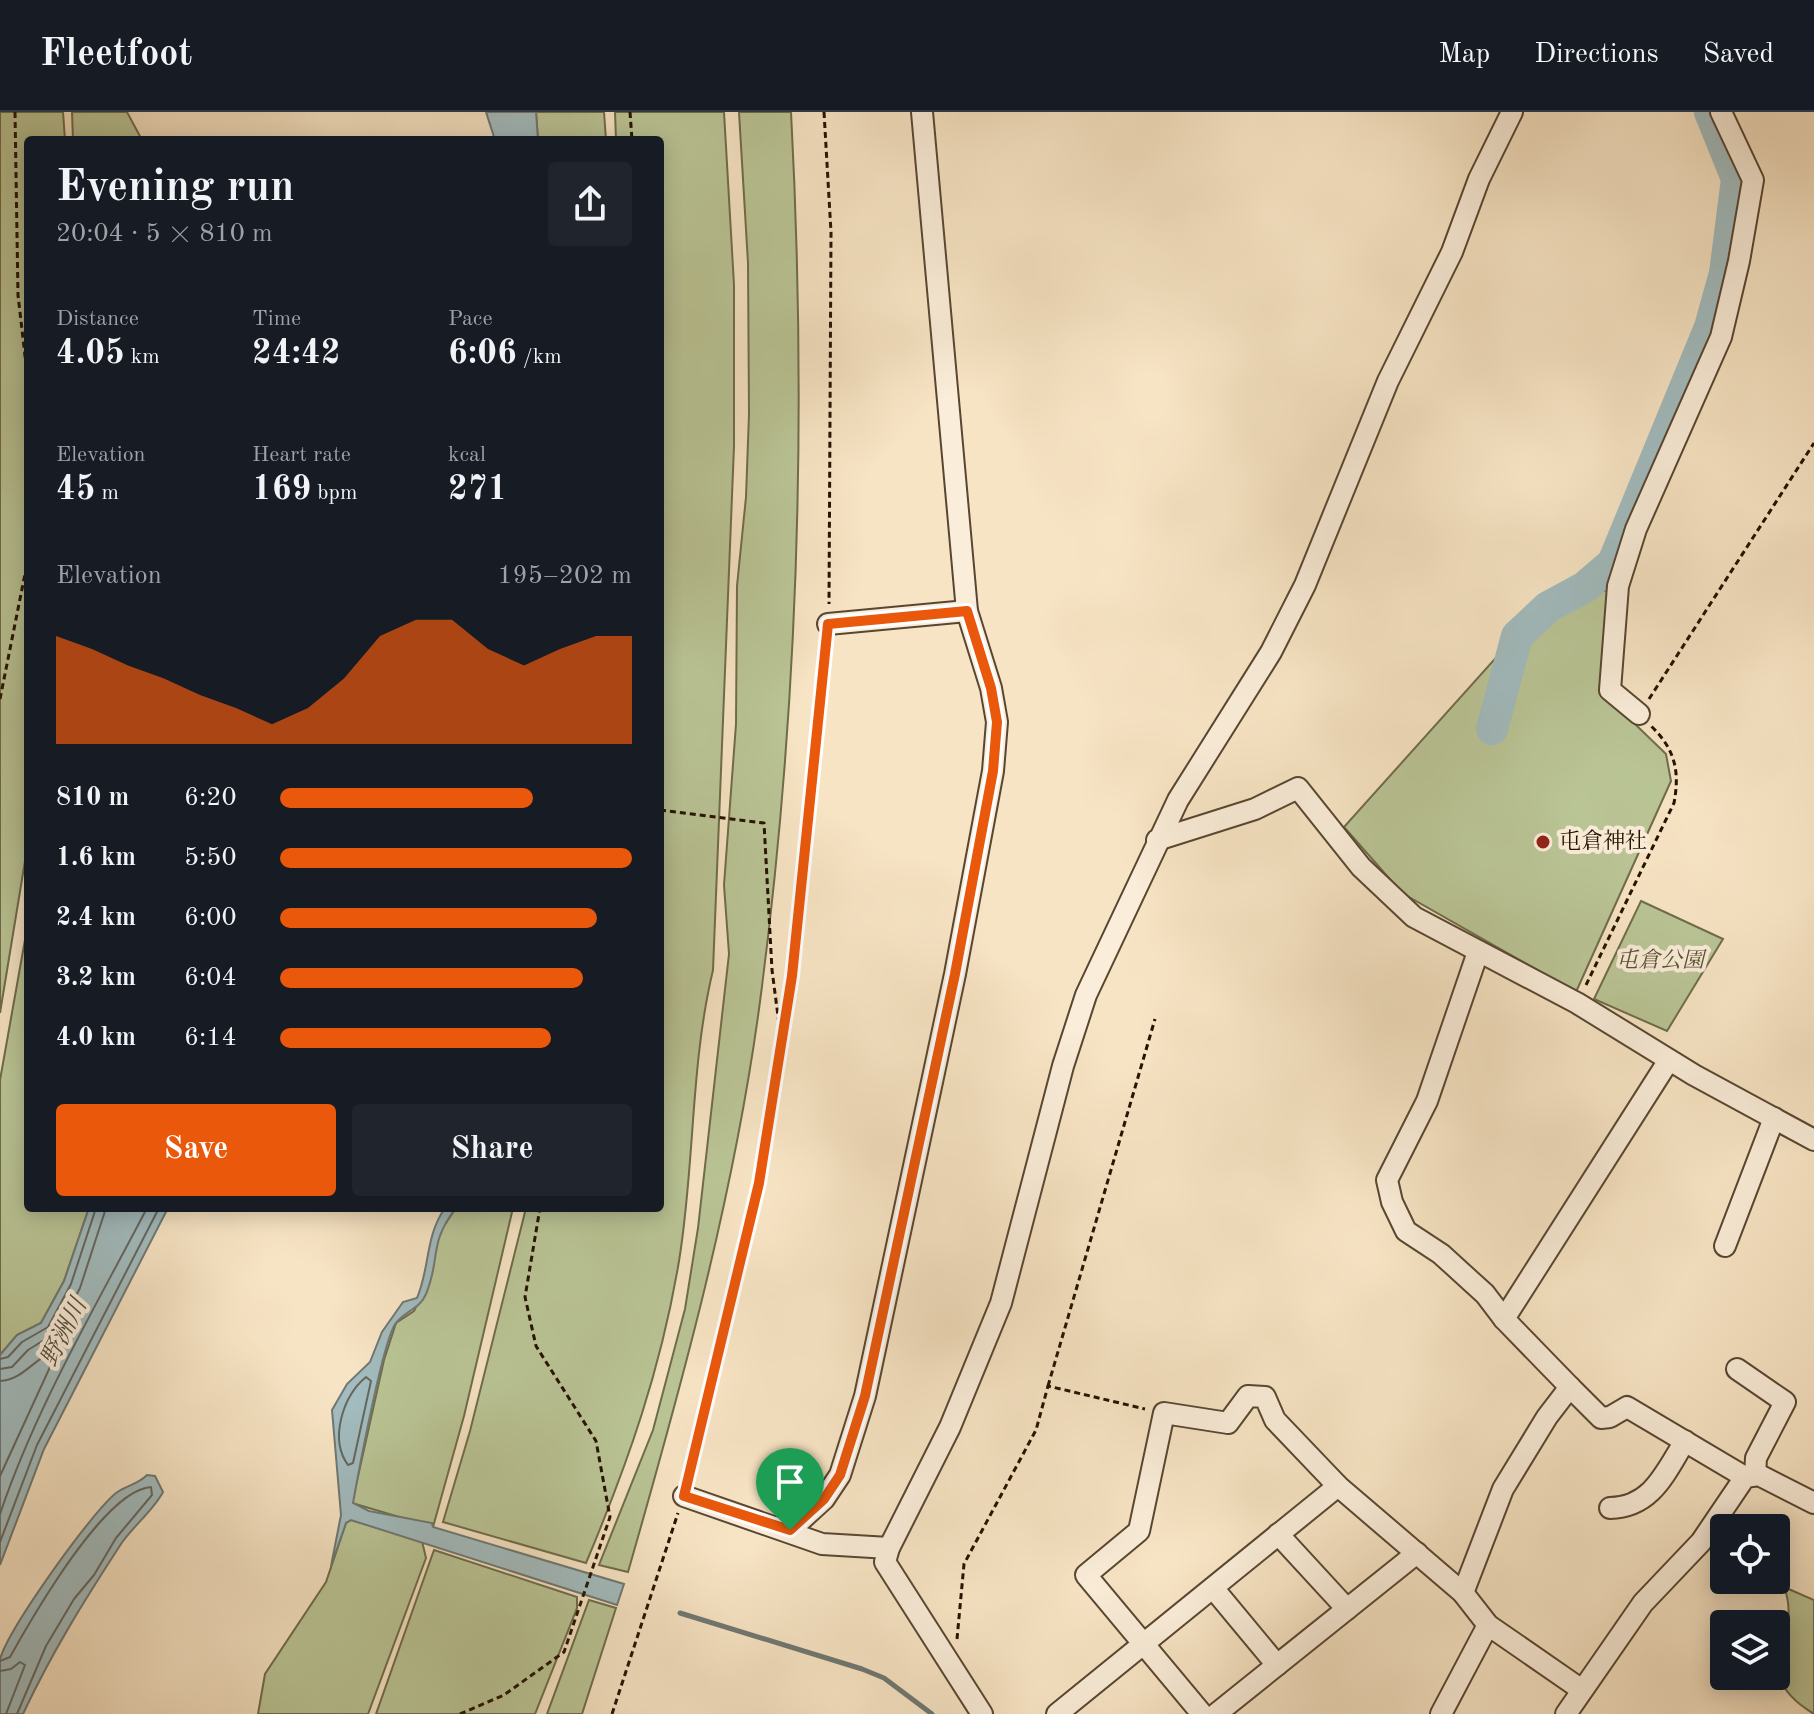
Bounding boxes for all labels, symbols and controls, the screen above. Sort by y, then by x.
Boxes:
text: Fleetfoot [40,36,192,74]
text: Map [1438,41,1490,69]
text: Directions [1534,41,1659,69]
text: Saved [1703,41,1774,69]
button: share [548,162,632,246]
text: Evening run [56,166,294,210]
text: 20:04 · 5 × 810 m [56,221,273,247]
text: Distance [56,308,139,330]
text: Time [252,308,301,330]
text: Pace [448,308,493,330]
text: 4.05 [56,337,125,371]
text: 24:42 [252,337,340,371]
text: 6:06 [448,337,517,371]
text: km [125,346,160,368]
text: /km [517,346,562,368]
text: Elevation [56,444,146,466]
text: Heart rate [252,444,351,466]
text: kcal [448,444,486,466]
text: 45 [56,473,95,507]
text: 169 [252,473,311,507]
text: 271 [448,473,507,507]
text: m [95,482,119,504]
text: bpm [311,482,357,504]
text: Elevation [56,563,162,589]
text: 195–202 m [497,563,632,589]
text: 810 m [56,785,129,811]
text: 6:20 [184,785,237,811]
place label: 屯倉神社 [1559,829,1647,853]
marker: 屯倉神社 [1534,833,1552,851]
text: 1.6 km [56,845,136,871]
text: 5:50 [184,845,237,871]
text: 2.4 km [56,905,136,931]
text: 6:00 [184,905,237,931]
park label: 屯倉公園 [1616,948,1707,972]
text: 3.2 km [56,965,136,991]
text: 6:04 [184,965,237,991]
text: 4.0 km [56,1025,136,1051]
text: 6:14 [184,1025,237,1051]
button: Save [56,1104,336,1196]
button: Share [352,1104,632,1196]
water label: 野洲川 [36,1292,93,1371]
pin [756,1448,824,1530]
icon: arrive [768,1460,812,1504]
map controls [1710,1514,1790,1690]
button: locate [1710,1514,1790,1594]
button: layers [1710,1610,1790,1690]

